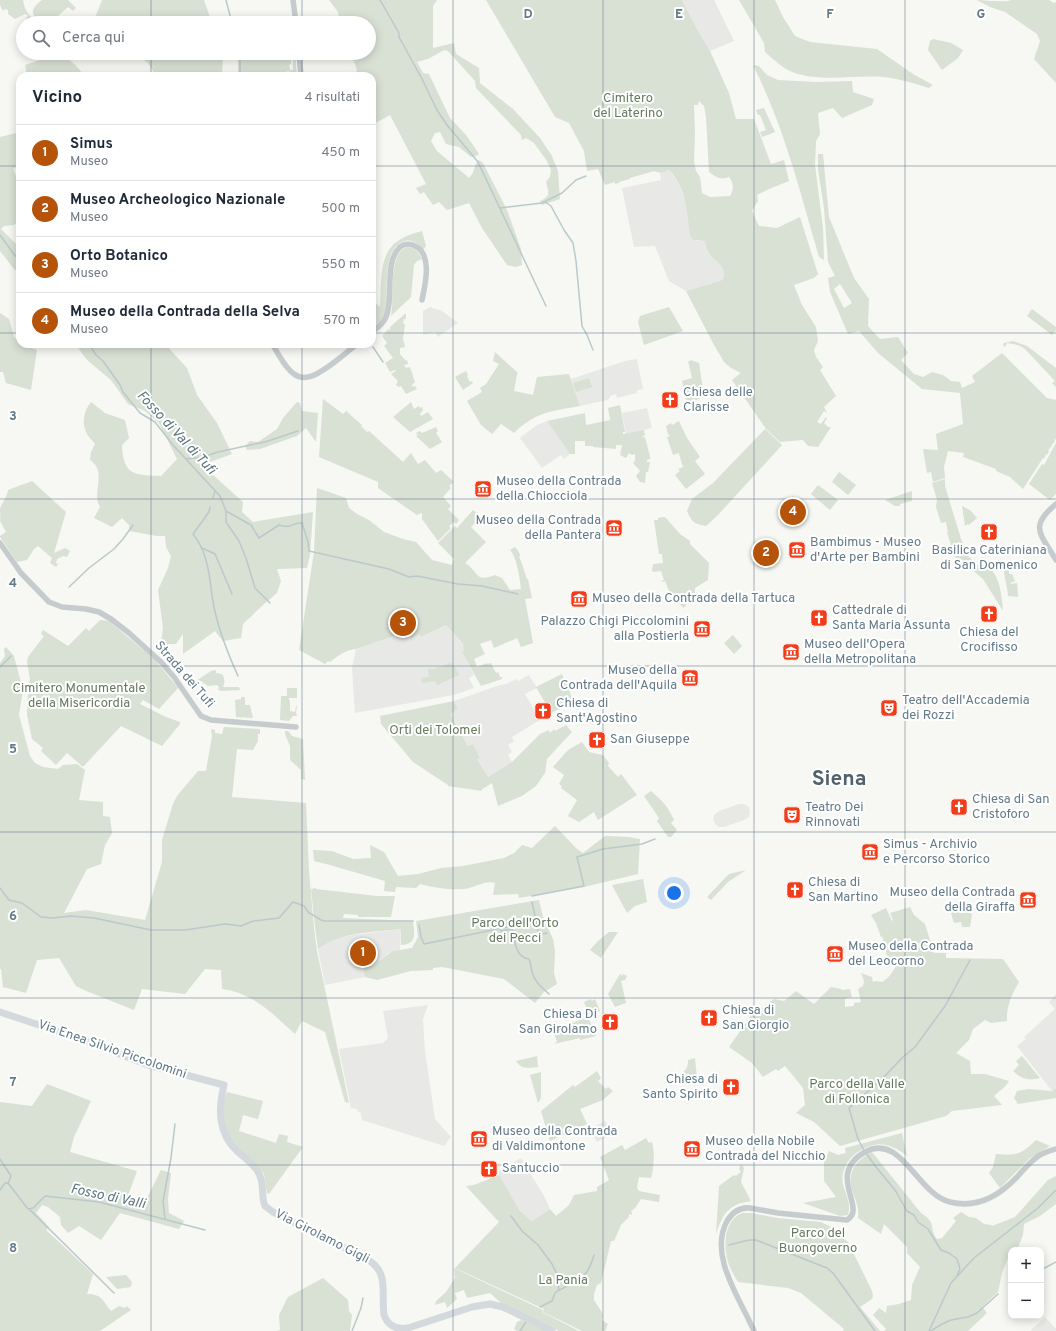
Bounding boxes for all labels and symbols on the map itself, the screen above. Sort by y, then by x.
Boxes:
text: D [523,7,533,23]
text: E [675,7,683,23]
text: F [826,7,834,23]
text: G [977,7,986,23]
park label: Cimitero del Laterino [593,91,663,122]
place label: Chiesa delle Clarisse [683,385,753,416]
water label: Fosso di Val di Tufi [133,387,220,479]
church icon: Chiesa delle Clarisse [660,390,680,410]
text: 3 [9,409,17,425]
place label: Museo della Contrada della Chiocciola [496,474,621,505]
museum icon: Museo della Contrada della Chiocciola [473,479,493,499]
pin: 4 [780,497,806,527]
place label: Museo della Contrada della Pantera [476,513,601,544]
museum icon: Museo della Contrada della Pantera [604,518,624,538]
church icon: Basilica Cateriniana di San Domenico [979,522,999,542]
place label: Bambimus - Museo d'Arte per Bambini [810,535,921,566]
pin: 2 [753,538,779,568]
museum icon: Bambimus - Museo d'Arte per Bambini [787,540,807,560]
place label: Basilica Cateriniana di San Domenico [932,543,1046,574]
text: 4 [9,576,17,592]
museum icon: Museo della Contrada della Tartuca [569,589,589,609]
place label: Museo della Contrada della Tartuca [592,591,795,607]
place label: Cattedrale di Santa Maria Assunta [832,603,950,634]
church icon: Chiesa del Crocifisso [979,604,999,624]
pin: 3 [390,608,416,638]
church icon: Cattedrale di Santa Maria Assunta [809,608,829,628]
place label: Palazzo Chigi Piccolomini alla Postierla [540,614,689,645]
museum icon: Palazzo Chigi Piccolomini alla Postierla [692,619,712,639]
place label: Chiesa del Crocifisso [959,625,1019,656]
place label: Museo dell'Opera della Metropolitana [804,637,916,668]
street label: Strada dei Tufi [151,638,217,712]
museum icon: Museo dell'Opera della Metropolitana [781,642,801,662]
place label: Museo della Contrada dell'Aquila [560,663,677,694]
museum icon: Museo della Contrada dell'Aquila [680,668,700,688]
park label: Cimitero Monumentale della Misericordia [13,681,145,712]
place label: Teatro dell'Accademia dei Rozzi [902,693,1030,724]
place label: Chiesa di Sant'Agostino [556,696,637,727]
theatre icon: Teatro dell'Accademia dei Rozzi [879,698,899,718]
church icon: Chiesa di Sant'Agostino [533,701,553,721]
park label: Orti dei Tolomei [389,723,481,739]
church icon: San Giuseppe [587,730,607,750]
place label: San Giuseppe [610,732,690,748]
text: 5 [9,742,17,758]
district label: Siena [812,766,866,793]
place label: Chiesa di San Cristoforo [972,792,1050,823]
church icon: Chiesa di San Cristoforo [949,797,969,817]
place label: Teatro Dei Rinnovati [805,800,863,831]
theatre icon: Teatro Dei Rinnovati [782,805,802,825]
place label: Simus - Archivio e Percorso Storico [883,837,990,868]
museum icon: Simus - Archivio e Percorso Storico [860,842,880,862]
place label: Chiesa di San Martino [808,875,878,906]
church icon: Chiesa di San Martino [785,880,805,900]
your location [664,883,684,903]
place label: Museo della Contrada della Giraffa [890,885,1015,916]
museum icon: Museo della Contrada della Giraffa [1018,890,1038,910]
text: 6 [9,909,17,925]
park label: Parco dell'Orto dei Pecci [471,916,559,947]
pin: 1 [350,938,376,968]
place label: Museo della Contrada del Leocorno [848,939,973,970]
museum icon: Museo della Contrada del Leocorno [825,944,845,964]
place label: Chiesa di San Giorgio [722,1003,789,1034]
place label: Chiesa Di San Girolamo [519,1007,597,1038]
church icon: Chiesa di San Giorgio [699,1008,719,1028]
church icon: Chiesa Di San Girolamo [600,1012,620,1032]
street label: Via Enea Silvio Piccolomini [36,1017,188,1083]
place label: Chiesa di Santo Spirito [642,1072,718,1103]
text: 7 [10,1075,17,1091]
church icon: Chiesa di Santo Spirito [721,1077,741,1097]
park label: Parco della Valle di Follonica [809,1077,905,1108]
place label: Museo della Contrada di Valdimontone [492,1124,617,1155]
museum icon: Museo della Contrada di Valdimontone [469,1129,489,1149]
place label: Museo della Nobile Contrada del Nicchio [705,1134,825,1165]
museum icon: Museo della Nobile Contrada del Nicchio [682,1139,702,1159]
church icon: Santuccio [479,1159,499,1179]
place label: Santuccio [502,1161,559,1177]
water label: Fosso di Valli [69,1181,148,1214]
street label: Via Girolamo Gigli [272,1206,372,1268]
park label: Parco del Buongoverno [779,1226,857,1257]
text: 8 [9,1241,17,1257]
park label: La Pania [538,1273,588,1289]

